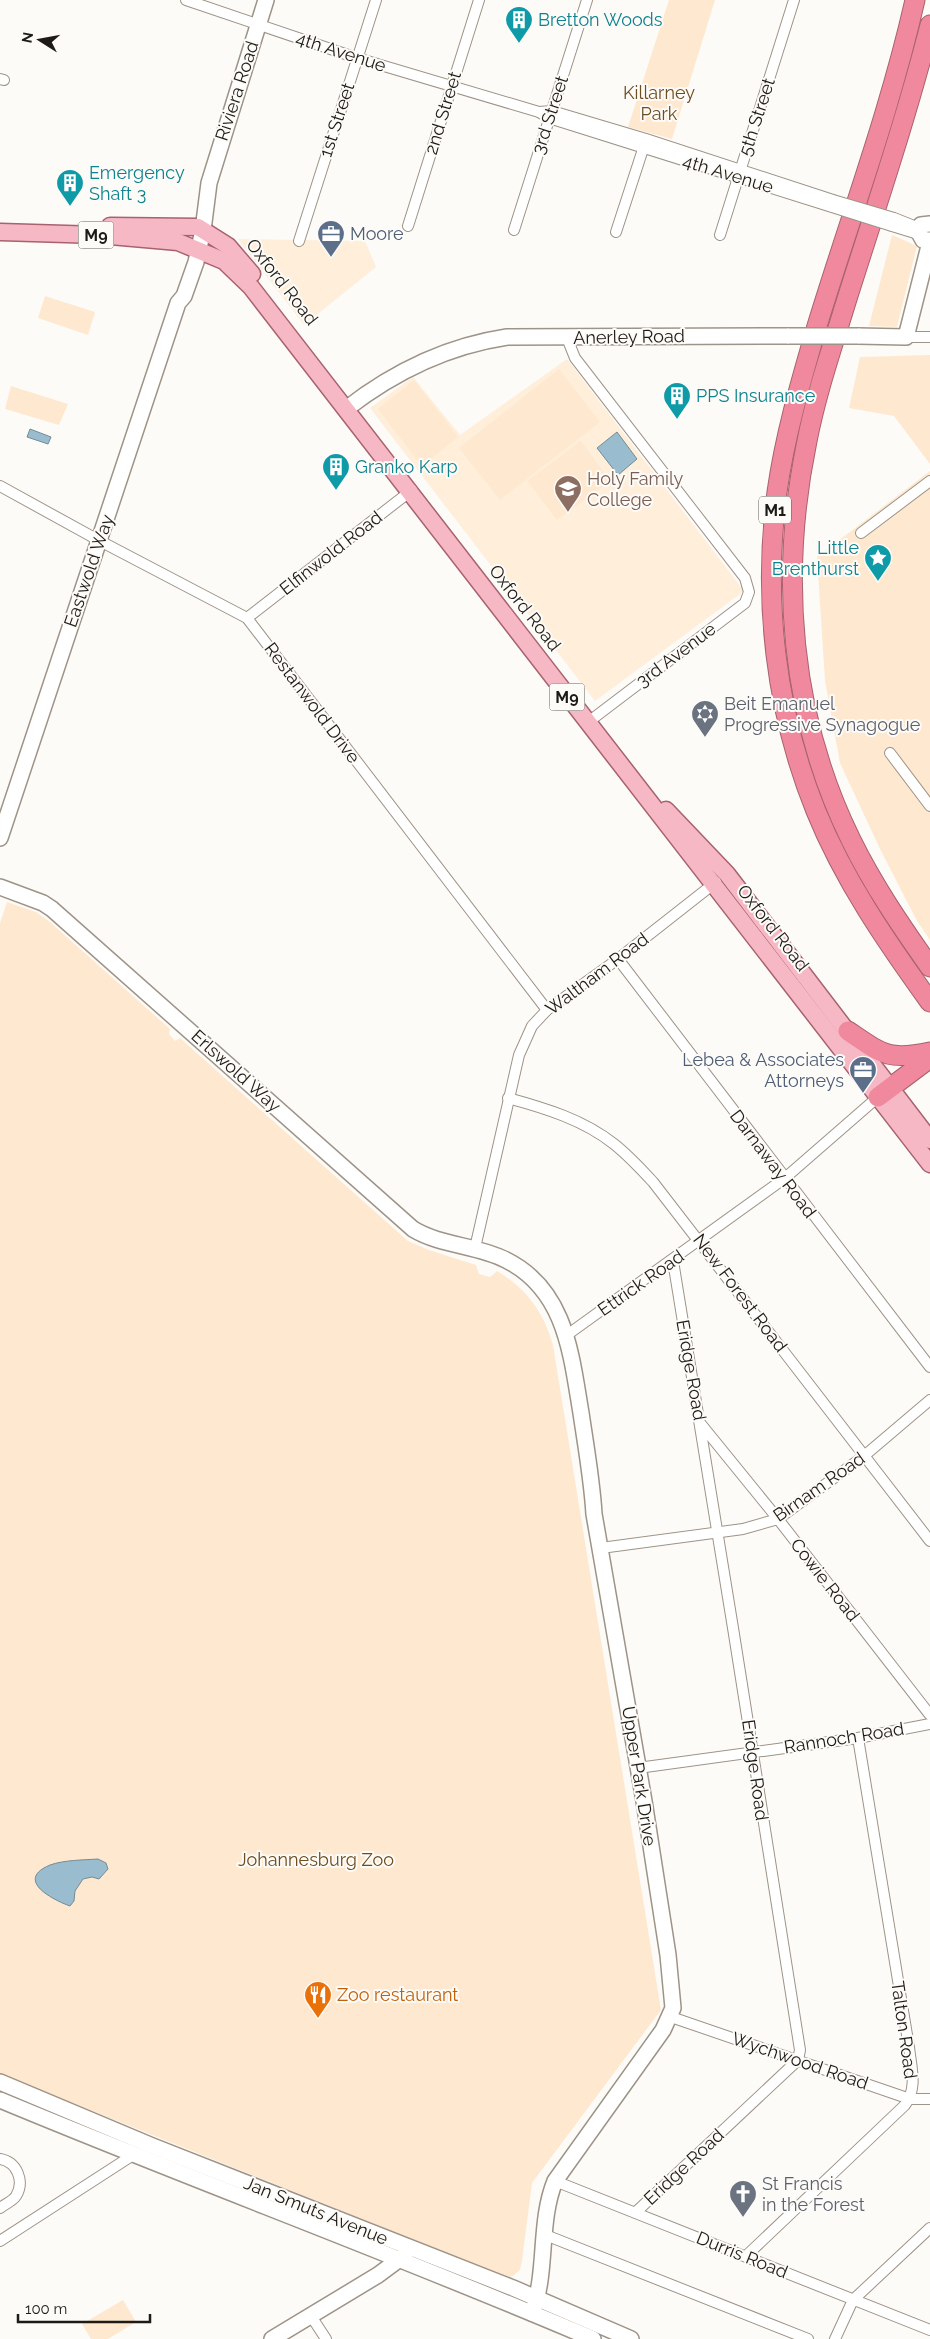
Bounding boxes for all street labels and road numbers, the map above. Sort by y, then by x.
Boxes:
street label: 4th Avenue [293,27,389,76]
street label: Riviera Road [211,38,263,143]
street label: 2nd Street [420,69,465,157]
street label: 3rd Street [527,73,572,157]
street label: 5th Street [734,75,779,159]
street label: 1st Street [315,80,358,160]
street label: 4th Avenue [680,150,776,197]
road number: M9 [78,222,114,248]
street label: Oxford Road [242,234,323,329]
street label: Anerley Road [573,325,685,348]
road number: M1 [759,496,791,524]
street label: Elfinwold Road [275,506,386,599]
street label: Eastwold Way [59,512,118,630]
street label: Oxford Road [485,560,566,655]
street label: 3rd Avenue [632,618,720,691]
street label: Restanwold Drive [260,638,365,767]
road number: M9 [550,684,584,710]
street label: Oxford Road [733,880,814,975]
street label: Waltham Road [541,928,652,1019]
street label: Erlswold Way [187,1025,285,1116]
street label: Darnaway Road [726,1105,821,1222]
street label: New Forest Road [689,1229,792,1356]
street label: Ettrick Road [594,1245,688,1320]
street label: Eridge Road [672,1318,711,1422]
street label: Birnam Road [769,1447,868,1526]
street label: Cowie Road [786,1534,864,1625]
street label: Upper Park Drive [618,1705,661,1848]
street label: Eridge Road [738,1718,773,1822]
street label: Rannoch Road [782,1718,905,1757]
street label: Talton Road [887,1980,922,2080]
street label: Wychwood Road [729,2027,871,2094]
street label: Eridge Road [639,2124,728,2209]
street label: Jan Smuts Avenue [241,2172,392,2249]
street label: Durris Road [693,2227,791,2282]

